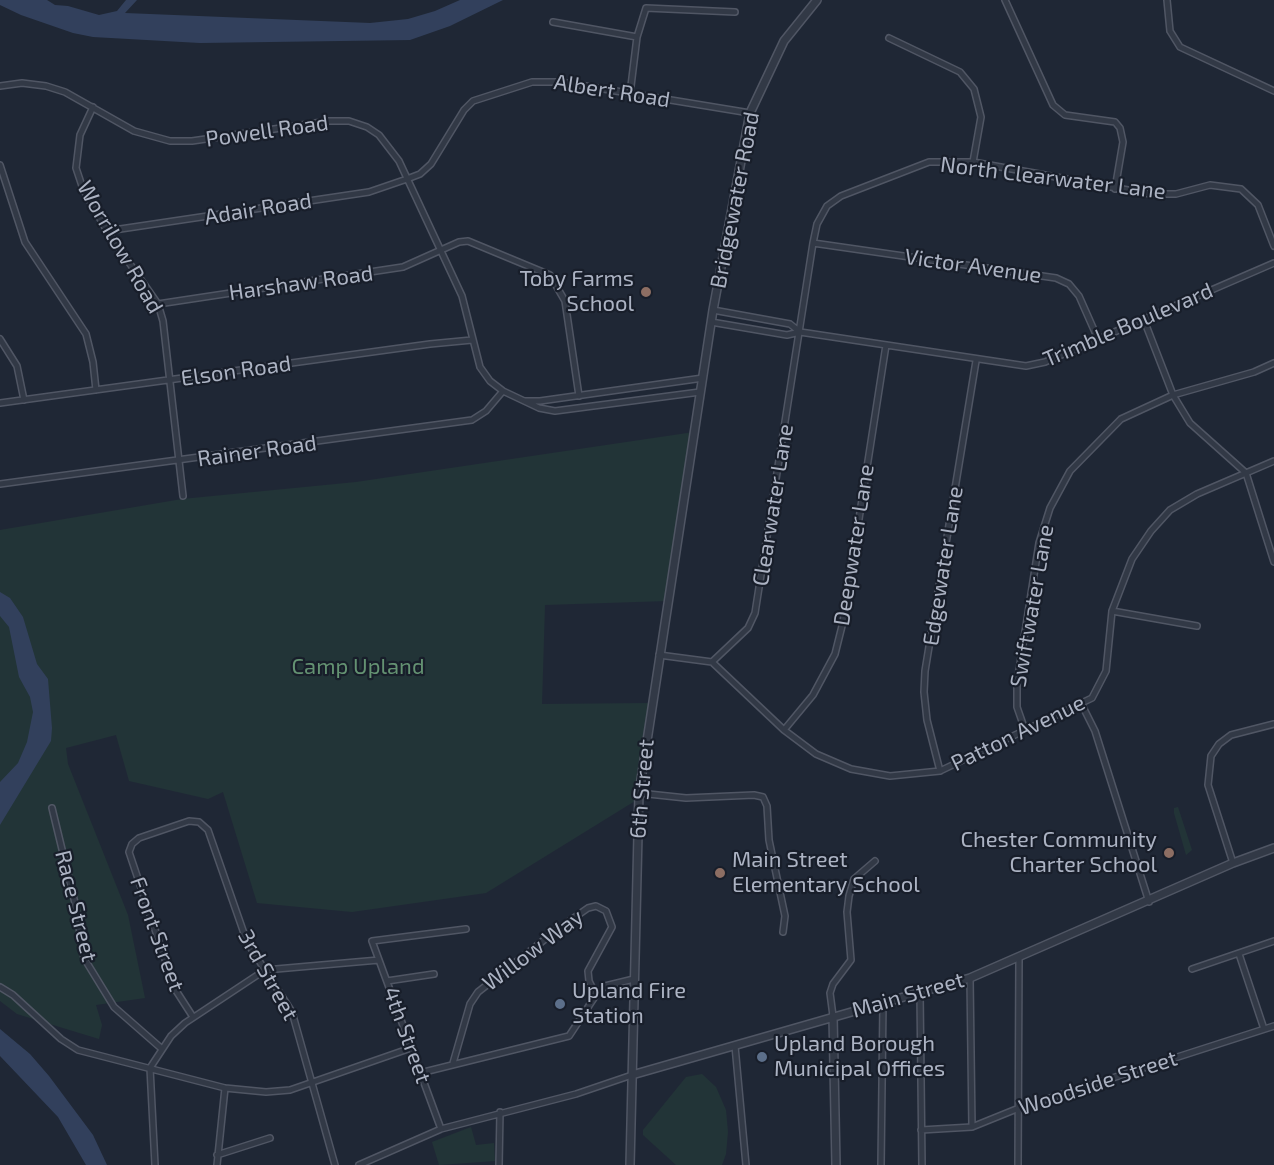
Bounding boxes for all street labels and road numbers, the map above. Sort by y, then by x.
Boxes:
street label: Albert Road [552,69,672,113]
street label: Powell Road [204,109,330,153]
street label: Bridgewater Road [705,110,765,290]
street label: North Clearwater Lane [939,151,1167,205]
street label: Worrilow Road [71,176,169,318]
street label: Adair Road [202,187,314,231]
street label: Victor Avenue [903,243,1043,289]
street label: Harshaw Road [227,260,375,306]
street label: Trimble Boulevard [1039,277,1217,373]
street label: Elson Road [179,350,293,392]
street label: Clearwater Lane [747,422,799,588]
street label: Rainer Road [196,430,318,472]
street label: Deepwater Lane [828,462,880,628]
street label: Edgewater Lane [917,484,969,648]
street label: Swiftwater Lane [1005,523,1059,689]
street label: Patton Avenue [947,689,1089,777]
street label: 6th Street [625,738,659,840]
street label: Race Street [49,847,103,965]
street label: Front Street [124,873,190,995]
street label: Willow Way [477,904,589,996]
street label: 3rd Street [232,925,304,1025]
street label: Main Street [849,966,967,1024]
street label: 4th Street [377,983,437,1087]
street label: Woodside Street [1015,1045,1181,1121]

